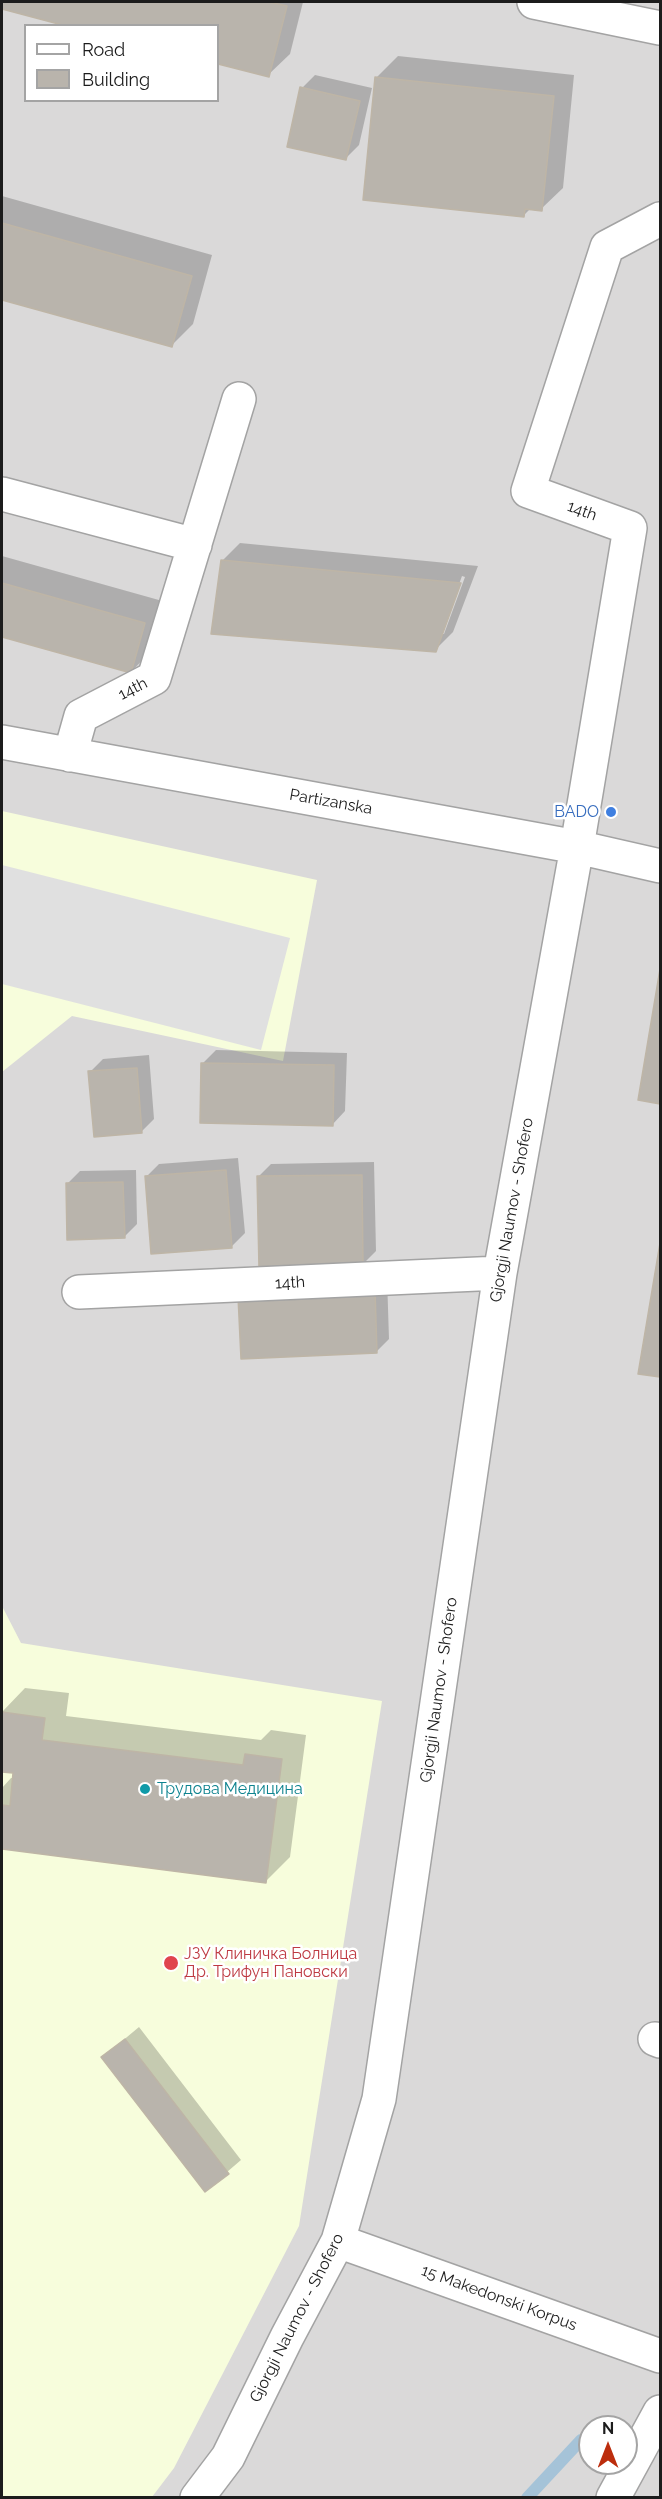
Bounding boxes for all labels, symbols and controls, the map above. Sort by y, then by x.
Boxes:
legend [24,24,219,102]
text: Road [82,39,125,60]
text: Building [82,69,150,90]
street label: 14th [564,497,600,525]
street label: 14th [115,674,151,704]
street label: Partizanska [288,785,374,819]
place label: BADO [554,802,599,822]
marker: BADO [604,805,618,819]
street label: Gjorgji Naumov - Shofero [486,1116,538,1304]
street label: 14th [274,1273,306,1293]
street label: Gjorgji Naumov - Shofero [416,1596,462,1784]
place label: Трудова Медицина [157,1779,303,1799]
marker: Трудова Медицина [138,1782,152,1796]
place label: ЈЗУ Клиничка Болница Др. Трифун Пановски [184,1944,357,1982]
marker: ЈЗУ Клиничка Болница Др. Трифун Пановски [162,1954,180,1972]
street label: Gjorgji Naumov - Shofero [246,2230,348,2406]
street label: 15 Makedonski Korpus [418,2261,580,2335]
north arrow [578,2415,638,2475]
text: N [602,2419,614,2438]

